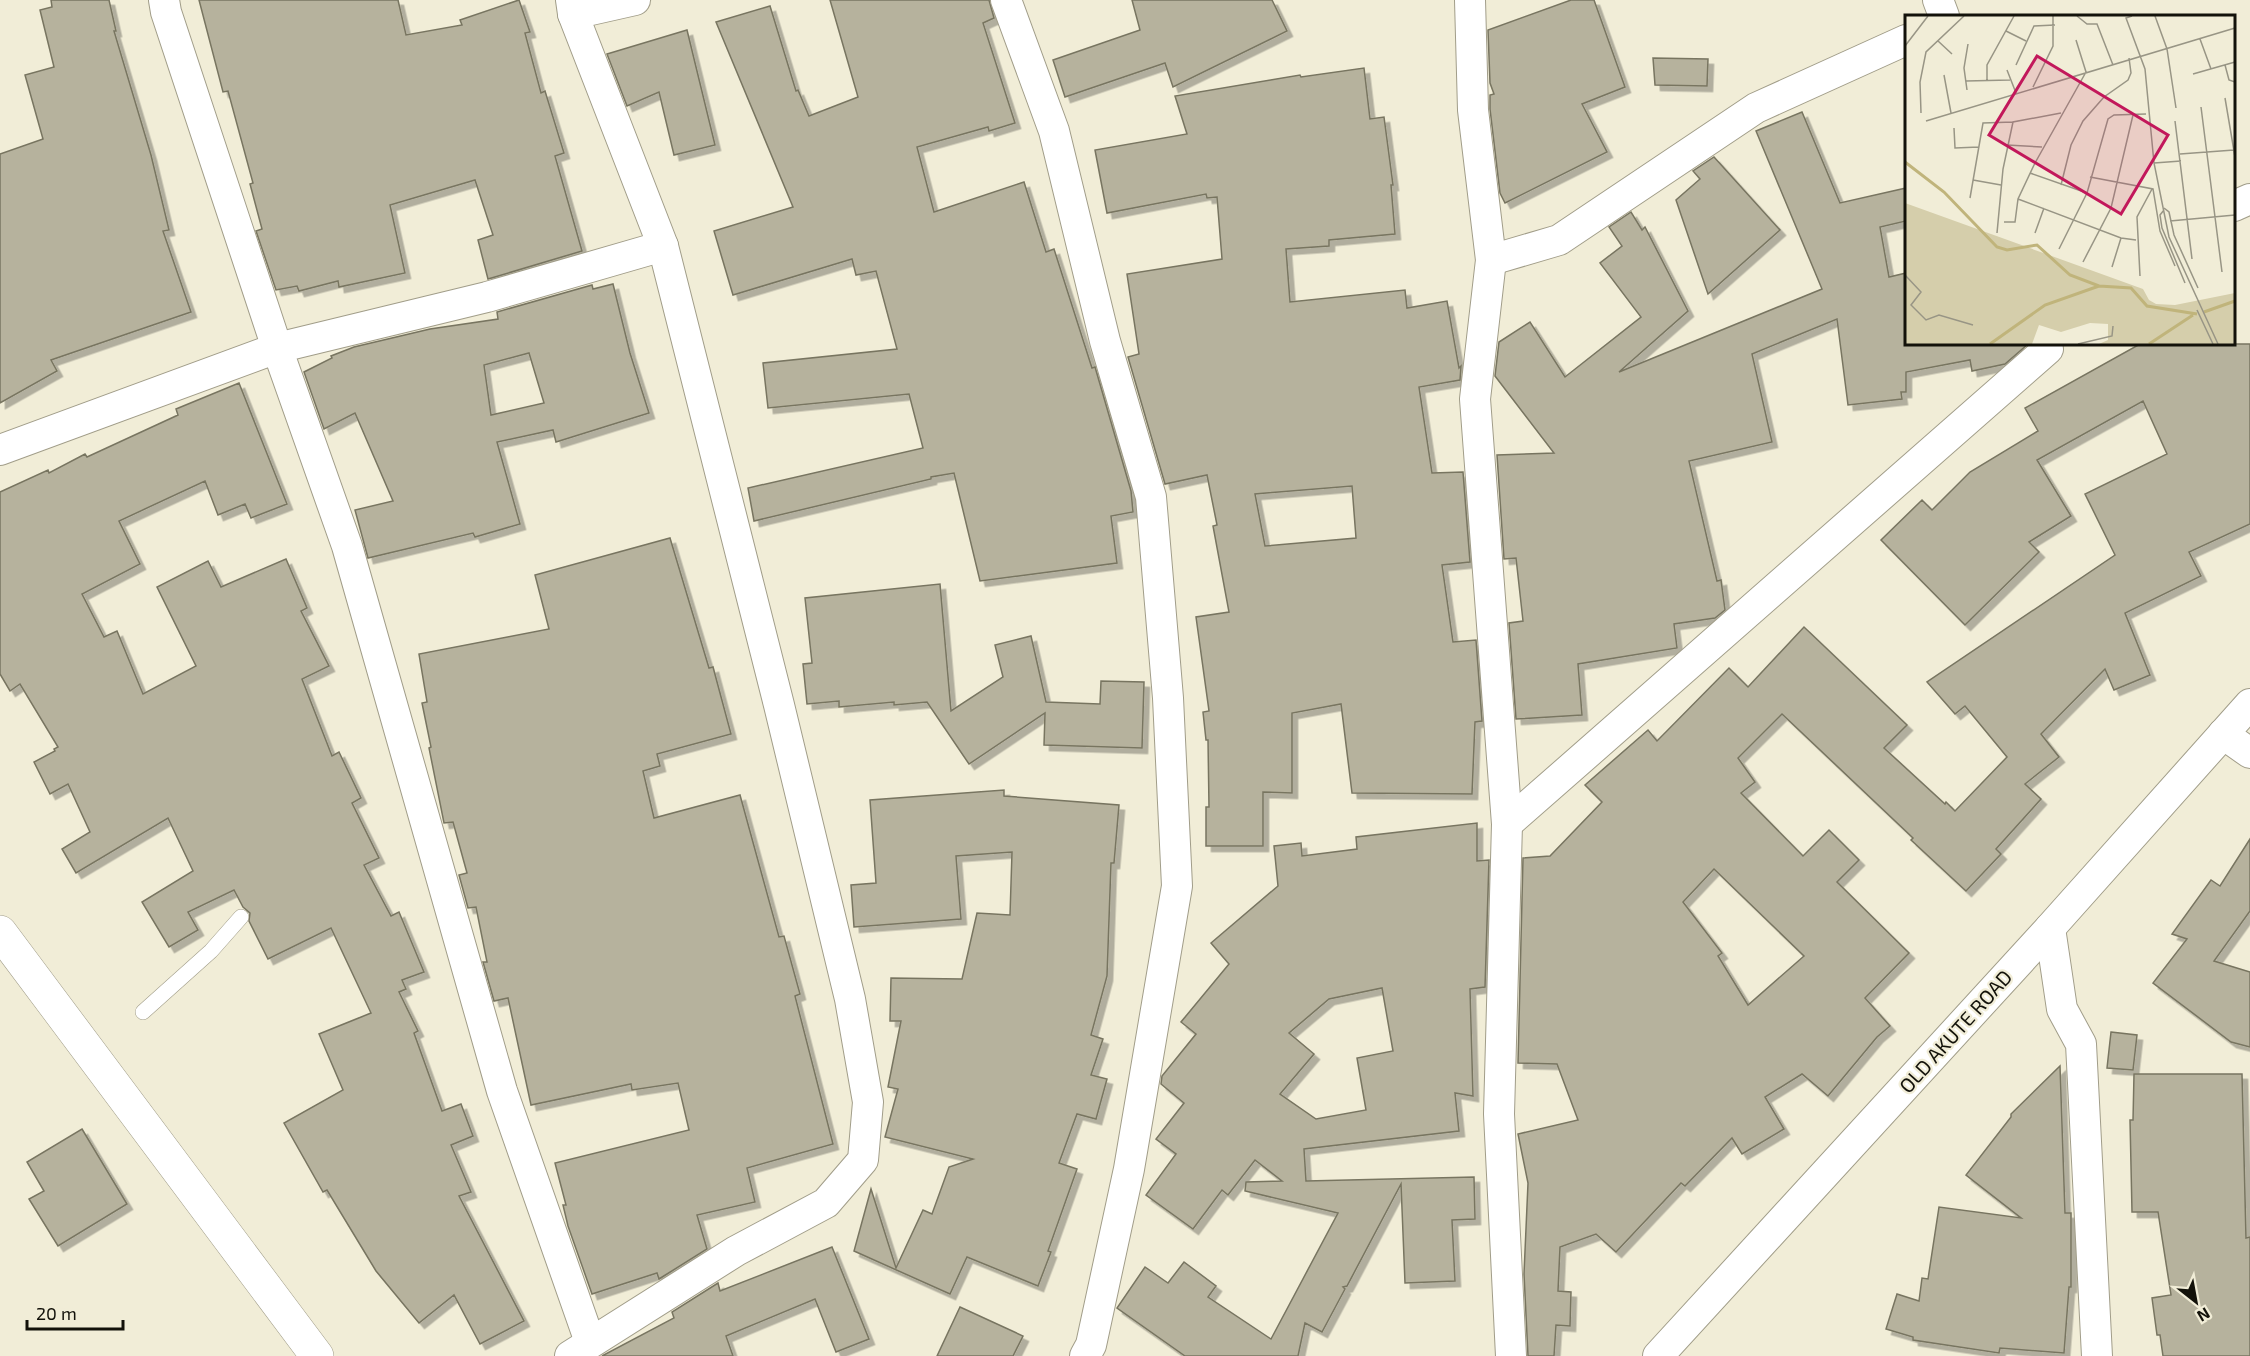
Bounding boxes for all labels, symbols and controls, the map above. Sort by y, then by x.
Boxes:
inset map [1905,15,2235,345]
street label: OLD AKUTE ROAD [1894,965,2016,1097]
north arrow [2166,1272,2226,1332]
scale bar [27,1293,123,1331]
text: 20 m [36,1302,77,1324]
text: N [2194,1304,2214,1326]

